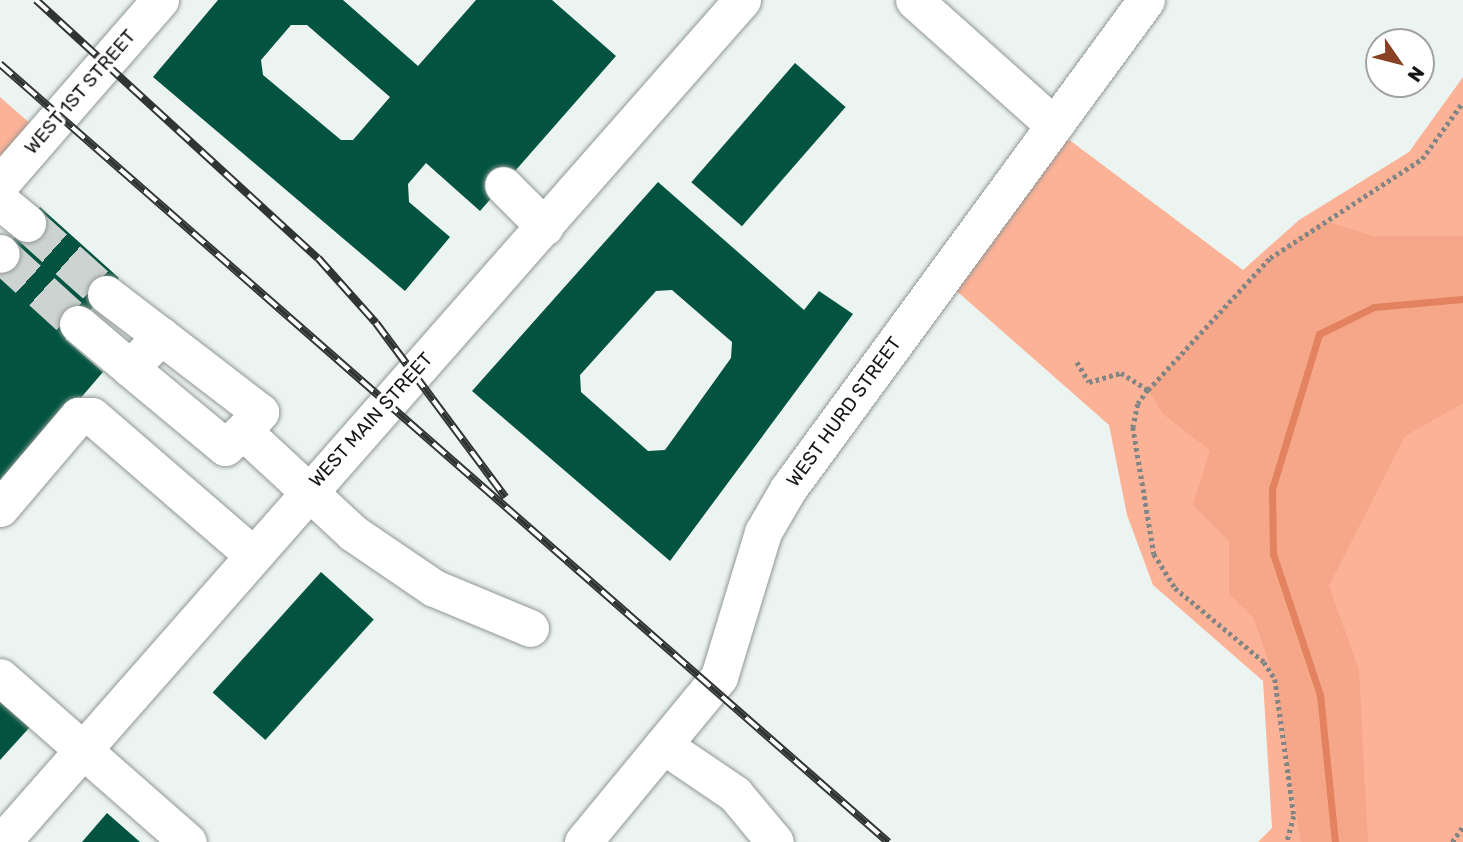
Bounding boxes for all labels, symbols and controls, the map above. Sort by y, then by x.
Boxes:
street label: WEST 1ST STREET [19,25,141,159]
north arrow [1365,28,1435,98]
text: N [1403,62,1429,86]
street label: WEST HURD STREET [782,332,906,492]
street label: WEST MAIN STREET [304,348,438,492]

